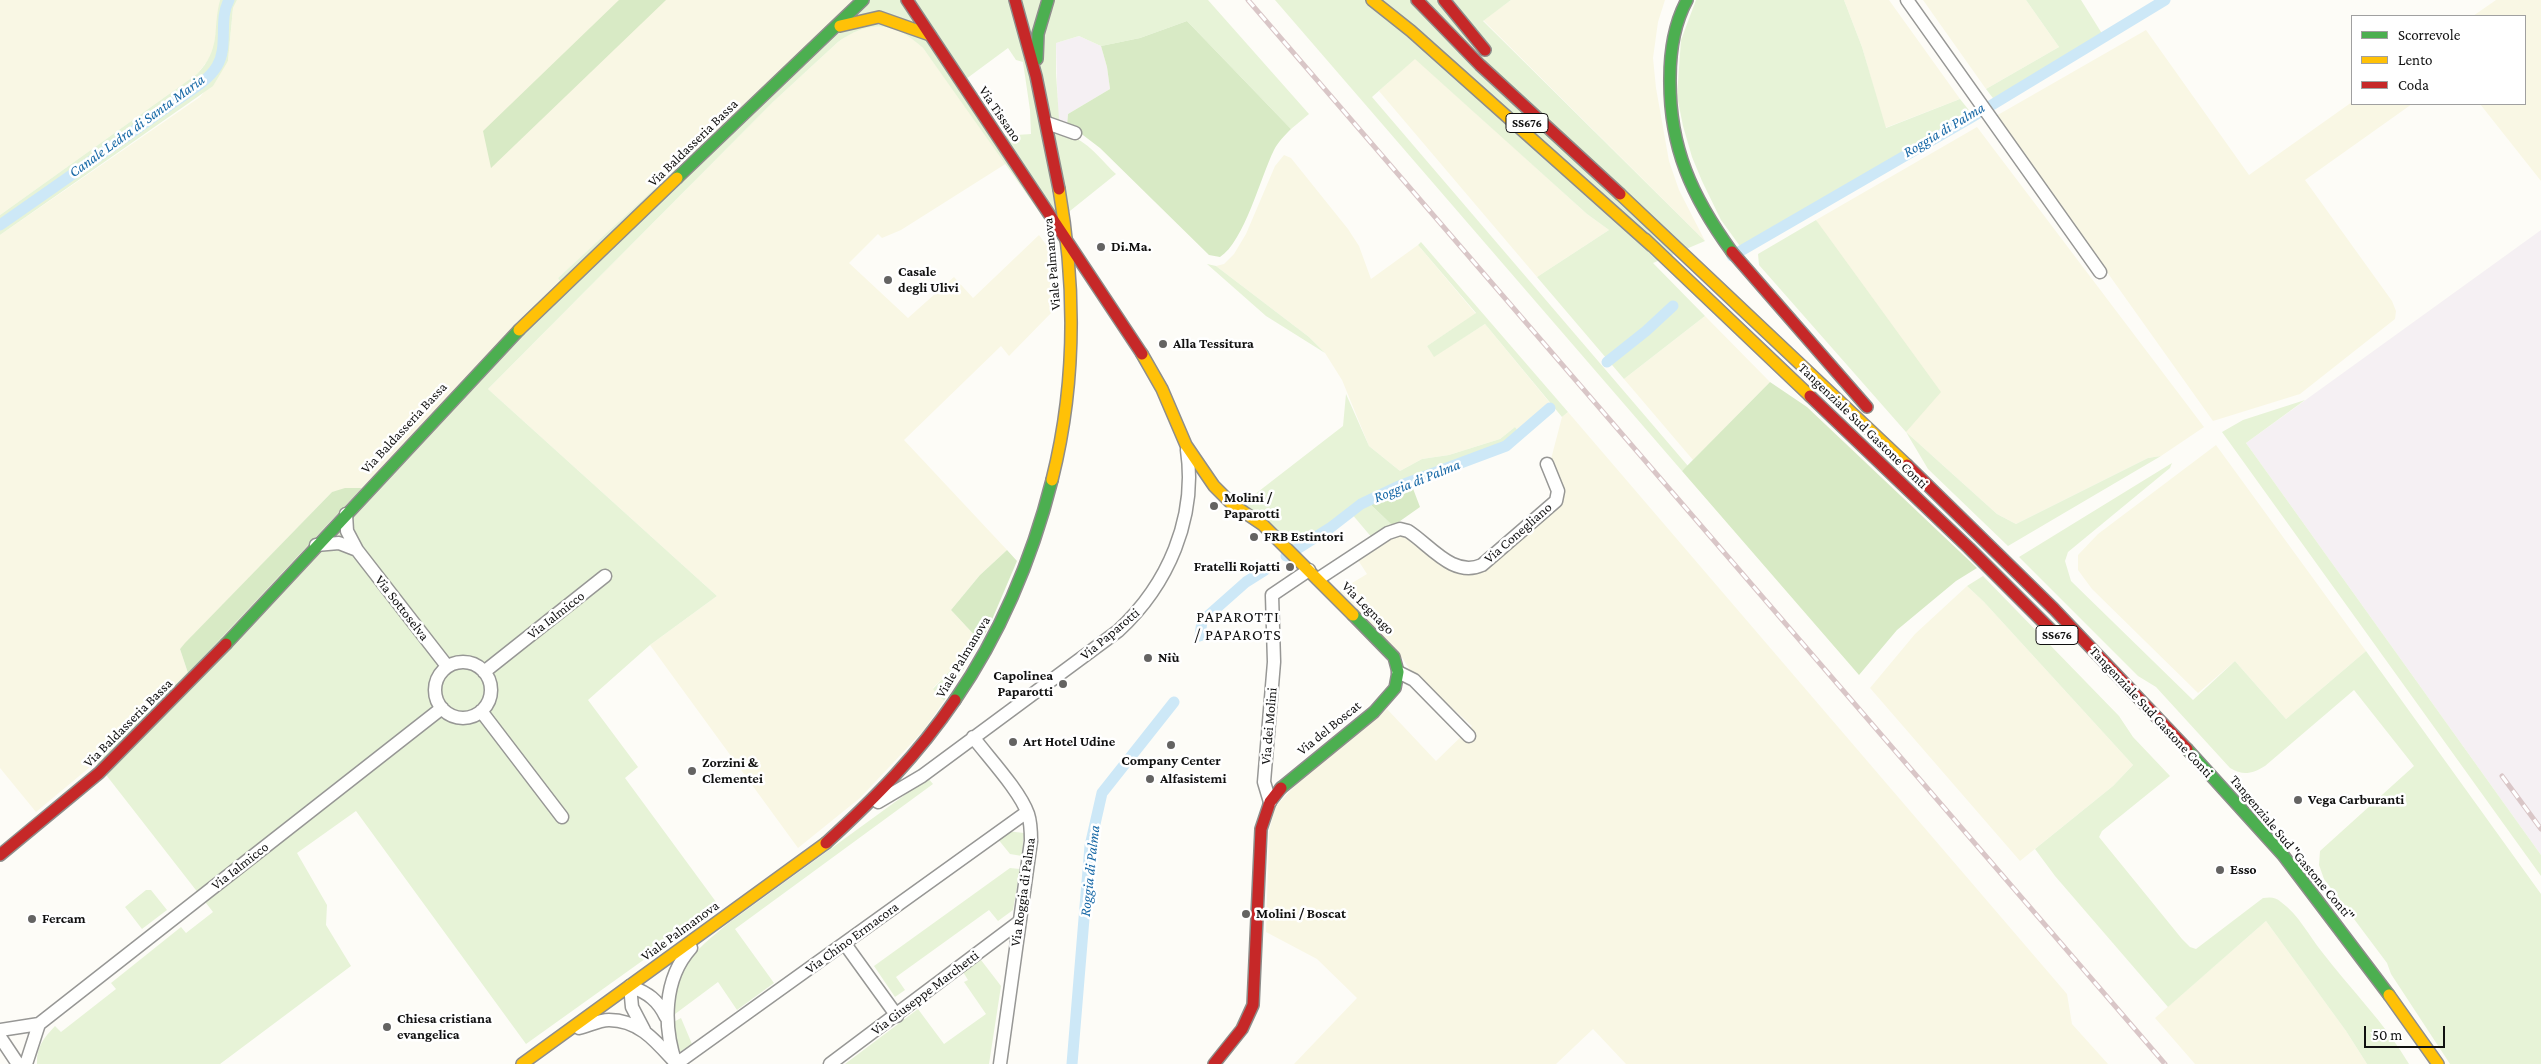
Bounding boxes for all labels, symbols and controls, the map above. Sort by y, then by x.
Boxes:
legend [2351,15,2526,105]
text: Scorrevole [2398,27,2460,43]
text: Lento [2398,52,2432,68]
water label: Canale Ledra di Santa Maria [66,71,208,181]
text: Coda [2398,77,2429,93]
street label: Via Tissano [975,83,1025,145]
street label: Via Baldasseria Bassa [644,96,742,190]
water label: Roggia di Palma [1900,99,1988,161]
road number: SS676 [1506,114,1548,132]
street label: Viale Palmanova [1040,217,1064,311]
place label: Di.Ma. [1111,239,1152,255]
marker: Di.Ma. [1095,241,1107,253]
place label: Casale degli Ulivi [898,264,959,296]
marker: Casale degli Ulivi [882,274,894,286]
place label: Alla Tessitura [1173,336,1254,352]
marker: Alla Tessitura [1157,338,1169,350]
street label: Tangenziale Sud Gastone Conti [1795,360,1931,492]
street label: Via Baldasseria Bassa [357,379,451,477]
water label: Roggia di Palma [1371,455,1463,507]
place label: Molini / Paparotti [1224,490,1280,522]
street label: Via Conegliano [1481,499,1555,567]
marker: Molini / Paparotti [1208,500,1220,512]
place label: FRB Estintori [1264,529,1343,545]
marker: FRB Estintori [1248,531,1260,543]
place label: Fratelli Rojatti [1194,559,1280,575]
marker: Fratelli Rojatti [1284,561,1296,573]
street label: Via Sottoselva [371,572,433,644]
street label: Via Legnago [1338,578,1398,638]
street label: Via Ialmicco [524,587,588,643]
street label: Via Paparotti [1077,604,1143,664]
district label: PAPAROTTI / PAPAROTS [1193,607,1283,645]
street label: Viale Palmanova [932,613,994,701]
road number: SS676 [2036,626,2078,644]
street label: Tangenziale Sud Gastone Conti [2086,643,2216,781]
place label: Niù [1158,650,1180,666]
marker: Niù [1142,652,1154,664]
place label: Capolinea Paparotti [993,668,1053,700]
street label: Via Baldasseria Bassa [80,675,176,771]
marker: Capolinea Paparotti [1057,678,1069,690]
street label: Via dei Molini [1257,687,1281,765]
street label: Via del Boscat [1294,697,1364,759]
place label: Art Hotel Udine [1023,734,1115,750]
marker: Art Hotel Udine [1007,736,1019,748]
marker: Company Center [1165,739,1177,751]
place label: Company Center [1121,753,1221,769]
place label: Zorzini & Clementei [702,755,763,788]
marker: Zorzini & Clementei [686,765,698,777]
place label: Alfasistemi [1160,771,1226,787]
street label: Tangenziale Sud "Gastone Conti" [2226,772,2358,924]
marker: Alfasistemi [1144,773,1156,785]
place label: Vega Carburanti [2308,792,2404,808]
marker: Vega Carburanti [2292,794,2304,806]
water label: Roggia di Palma [1076,824,1104,918]
street label: Via Roggia di Palma [1007,836,1039,948]
street label: Via Ialmicco [208,838,272,894]
place label: Esso [2230,862,2257,878]
marker: Esso [2214,864,2226,876]
street label: Viale Palmanova [638,897,722,965]
street label: Via Chino Ermacora [802,899,902,977]
place label: Molini / Boscat [1256,906,1346,922]
marker: Molini / Boscat [1240,908,1252,920]
place label: Fercam [42,911,86,927]
marker: Fercam [26,913,38,925]
street label: Via Giuseppe Marchetti [868,947,982,1039]
place label: Chiesa cristiana evangelica [397,1011,492,1044]
scale bar [2366,1016,2447,1048]
marker: Chiesa cristiana evangelica [381,1021,393,1033]
text: 50 m [2372,1027,2402,1043]

